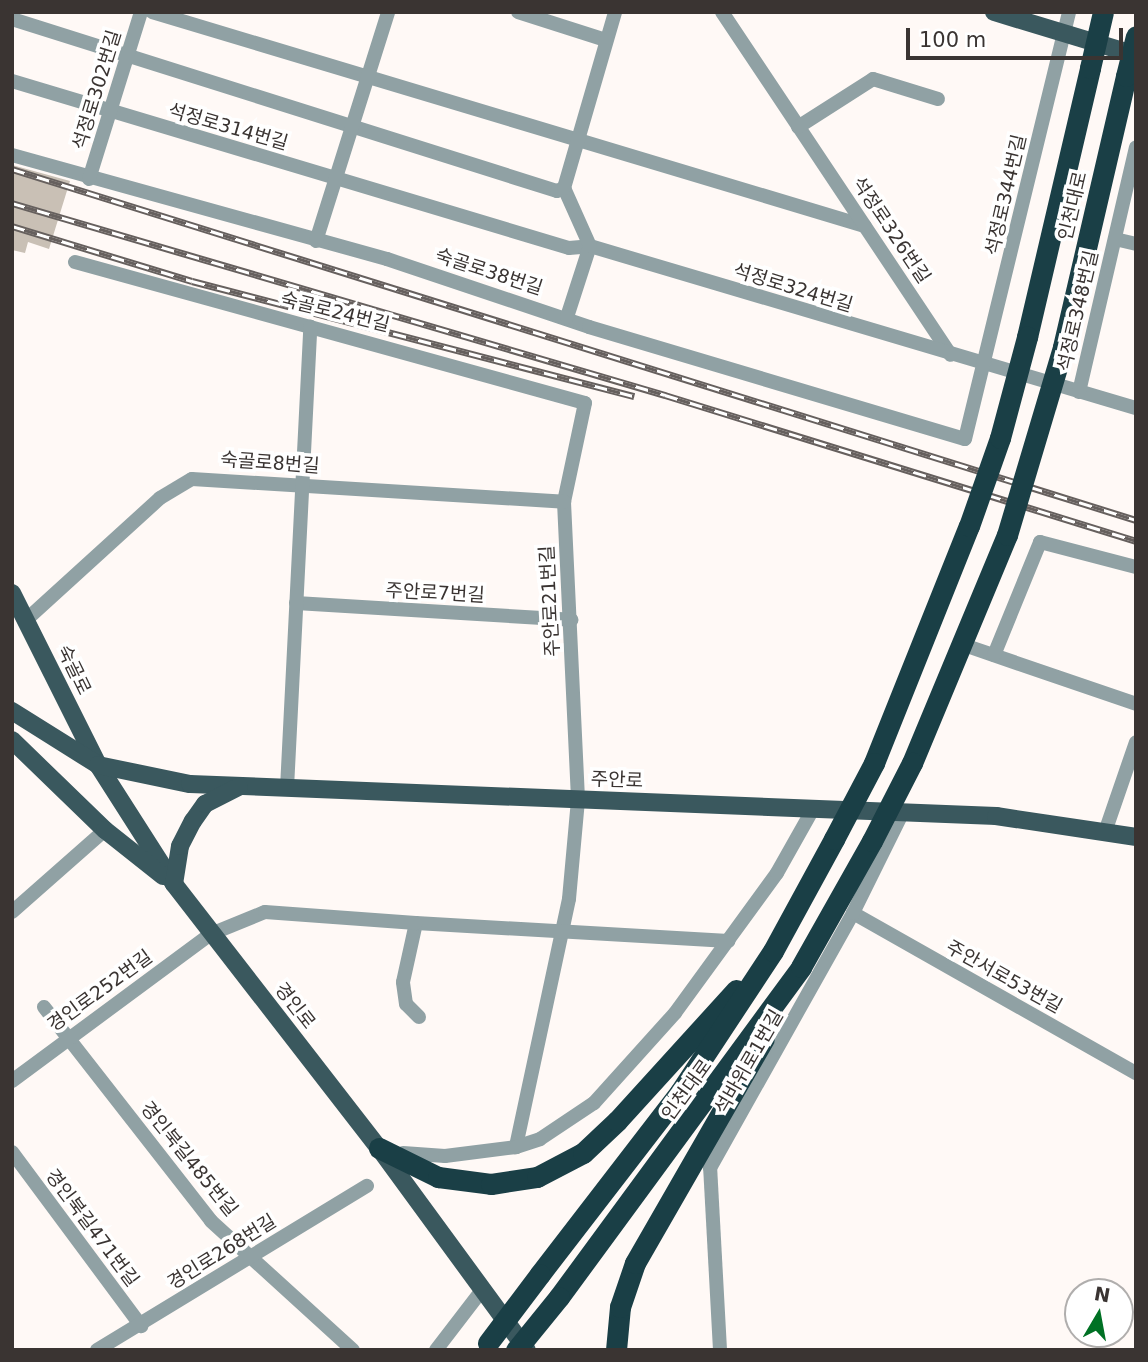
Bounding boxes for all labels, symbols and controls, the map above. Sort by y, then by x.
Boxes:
scale bar [910,14,1127,58]
street label: 석정로302번길 [68,28,126,152]
text: 100 m [919,28,986,52]
street label: 석정로314번길 [165,99,291,155]
street label: 석정로344번길 [981,132,1031,258]
street label: 인천대로 [1054,169,1092,243]
street label: 석정로326번길 [847,172,935,288]
street label: 숙골로38번길 [432,244,546,300]
street label: 석정로348번길 [1053,248,1103,374]
street label: 석정로324번길 [731,259,855,317]
street label: 숙골로24번길 [278,287,392,337]
street label: 숙골로8번길 [220,448,320,478]
street label: 주안로21번길 [536,545,564,657]
street label: 주안로7번길 [385,579,485,607]
street label: 숙골로 [52,641,96,699]
street label: 주안로 [590,768,644,792]
street label: 주안서로53번길 [942,936,1066,1018]
street label: 경인로252번길 [43,945,157,1037]
street label: 경인로 [270,978,320,1034]
street label: 석바위로1번길 [710,1006,788,1118]
street label: 인천대로 [657,1055,717,1125]
street label: 경인북길485번길 [136,1097,242,1221]
street label: 경인북길471번길 [40,1165,144,1291]
street label: 경인로268번길 [164,1210,280,1294]
north arrow [1064,1278,1134,1348]
text: N [1093,1282,1112,1307]

